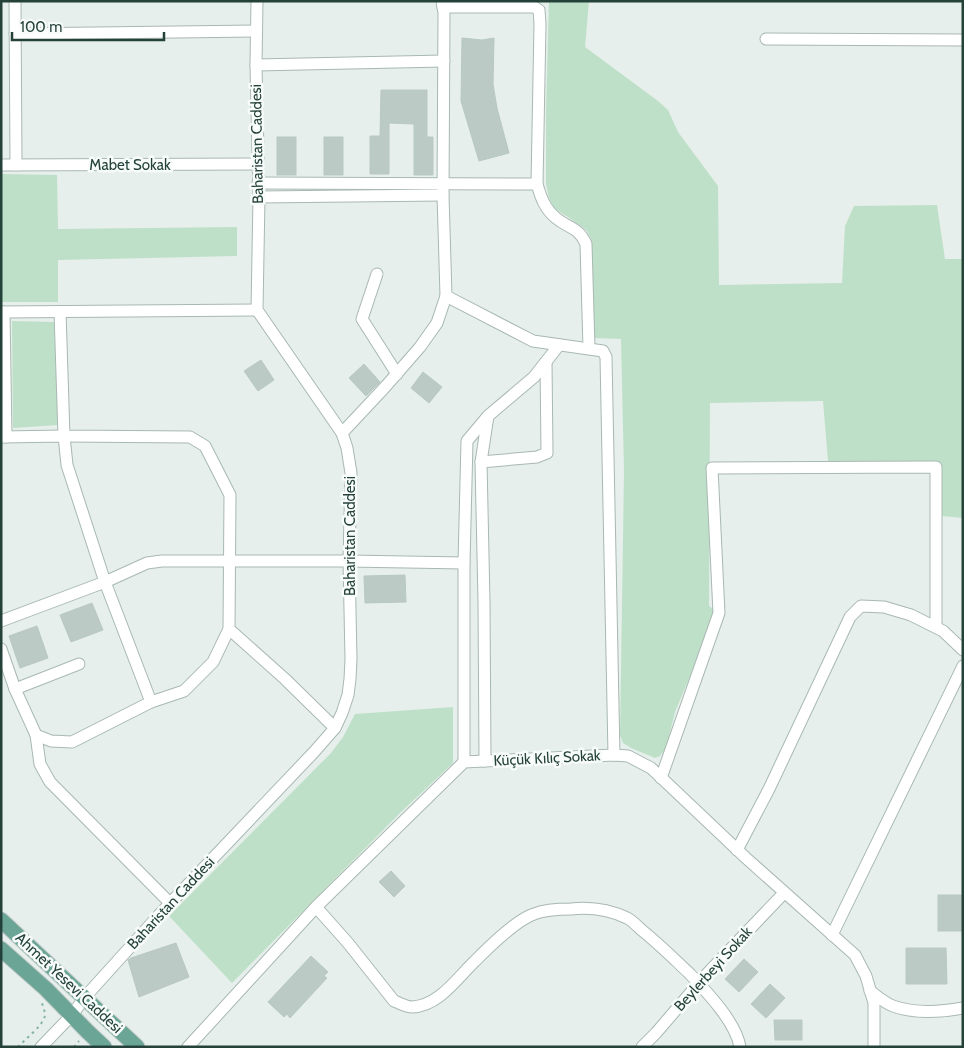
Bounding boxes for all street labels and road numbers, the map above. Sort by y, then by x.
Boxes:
street label: Baharistan Caddesi [247,84,267,204]
street label: Mabet Sokak [89,156,171,174]
street label: Baharistan Caddesi [341,476,359,596]
street label: Küçük Kılıç Sokak [493,746,601,770]
street label: Baharistan Caddesi [124,853,218,953]
street label: Beylerbeyi Sokak [670,923,756,1015]
street label: Ahmet Yesevi Caddesi [12,929,126,1037]

